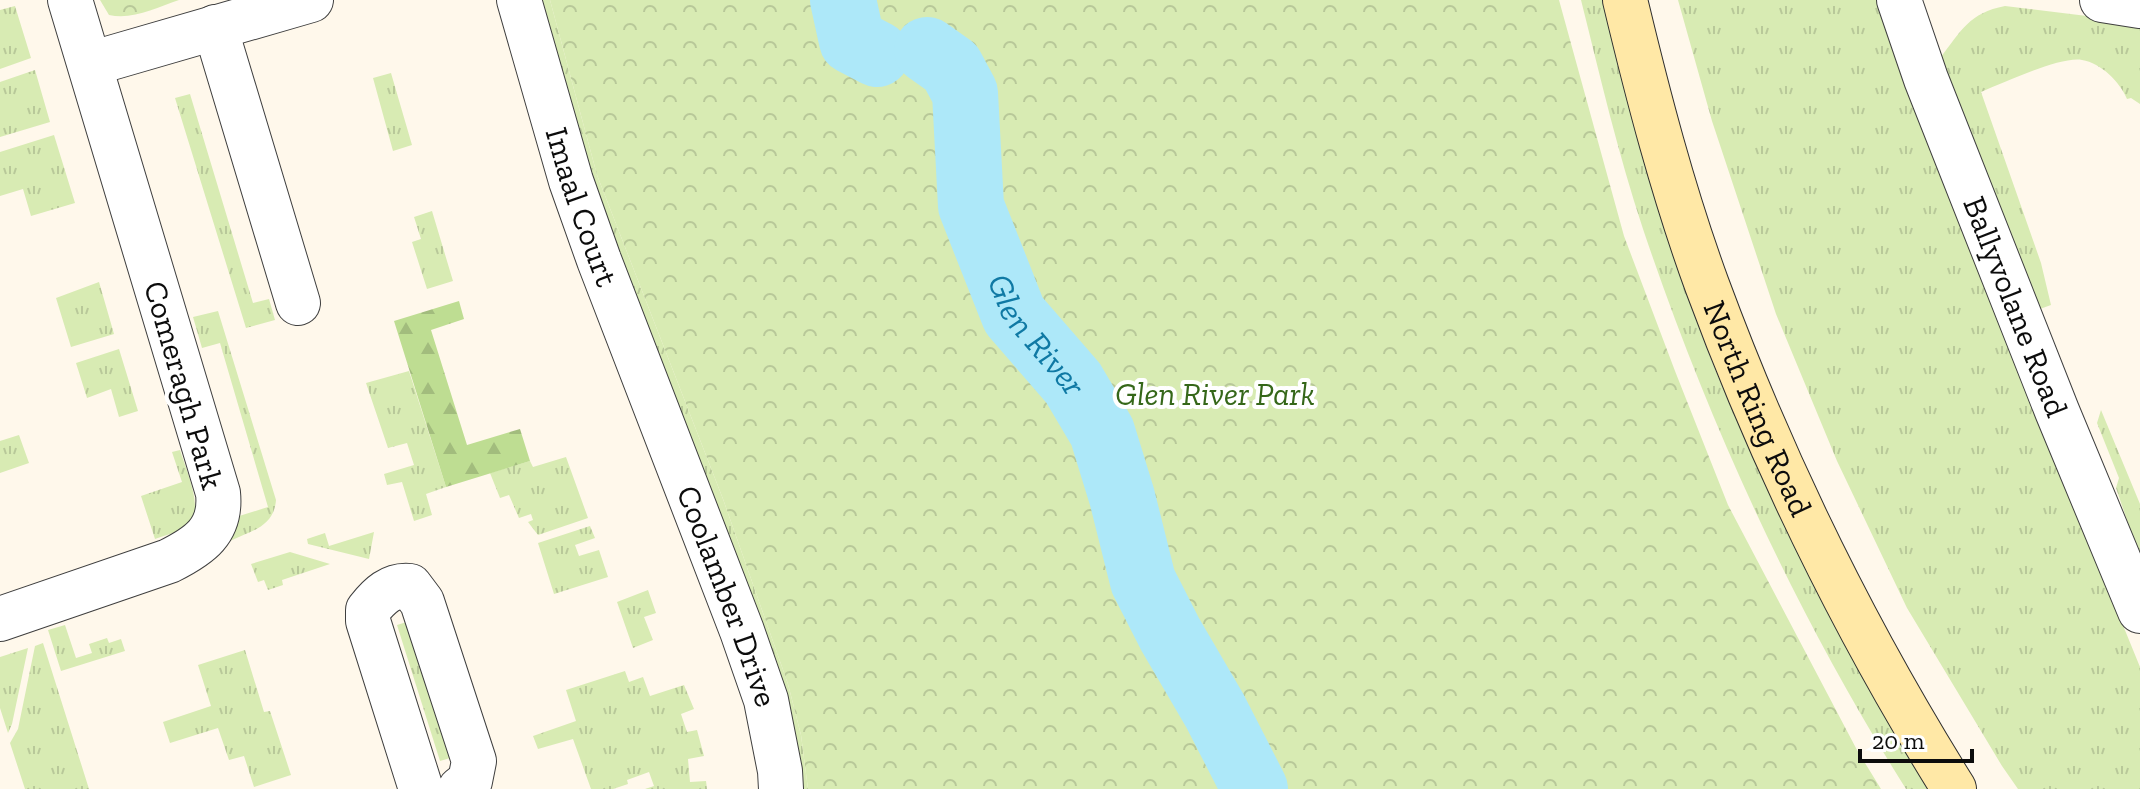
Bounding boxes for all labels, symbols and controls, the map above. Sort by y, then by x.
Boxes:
street label: Imaal Court [538,123,626,292]
street label: Ballyvolane Road [1955,191,2076,422]
water label: Glen River [979,268,1096,402]
street label: Comeragh Park [136,277,232,494]
street label: North Ring Road [1696,295,1821,522]
park label: Glen River Park [1115,375,1315,413]
street label: Coolamber Drive [669,480,786,712]
scale bar [1860,713,1972,763]
text: 20 m [1872,726,1925,755]

